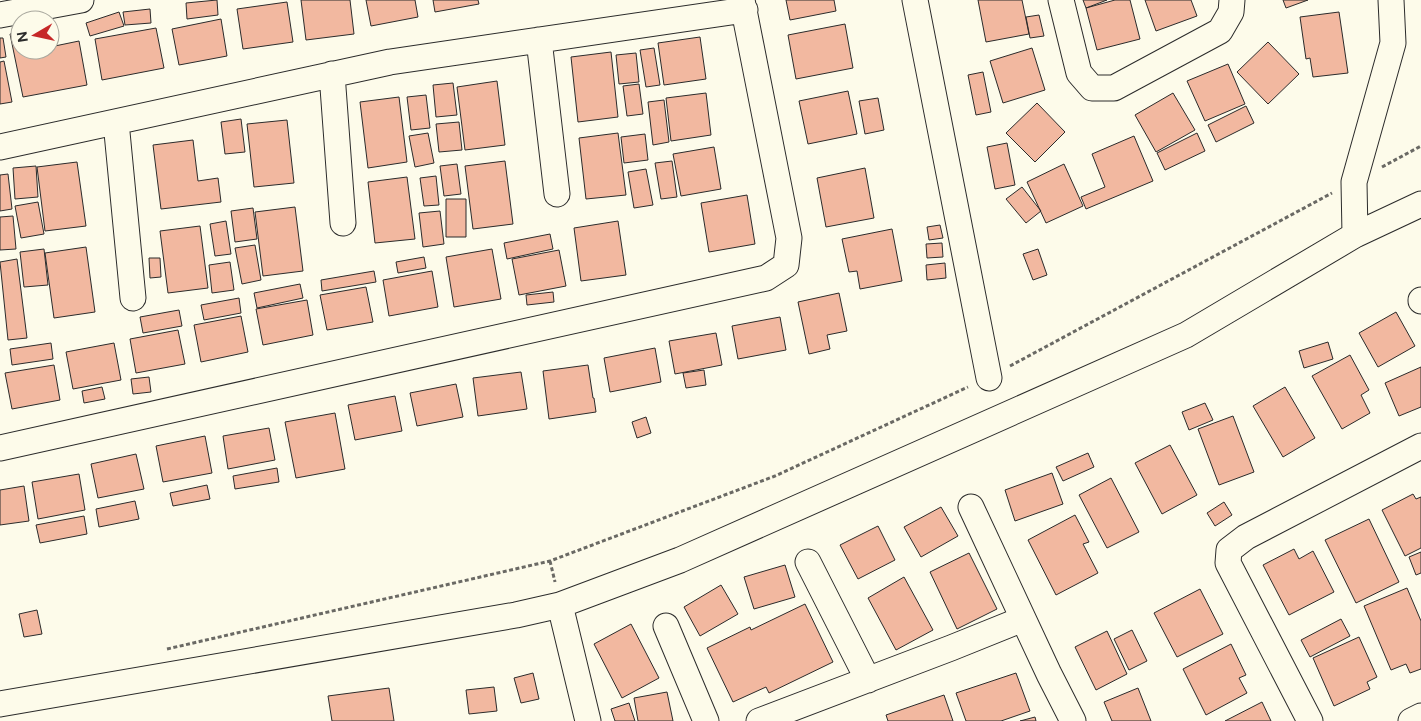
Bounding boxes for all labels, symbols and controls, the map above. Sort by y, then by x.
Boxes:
north arrow [10,10,60,60]
text: N [13,30,32,44]

